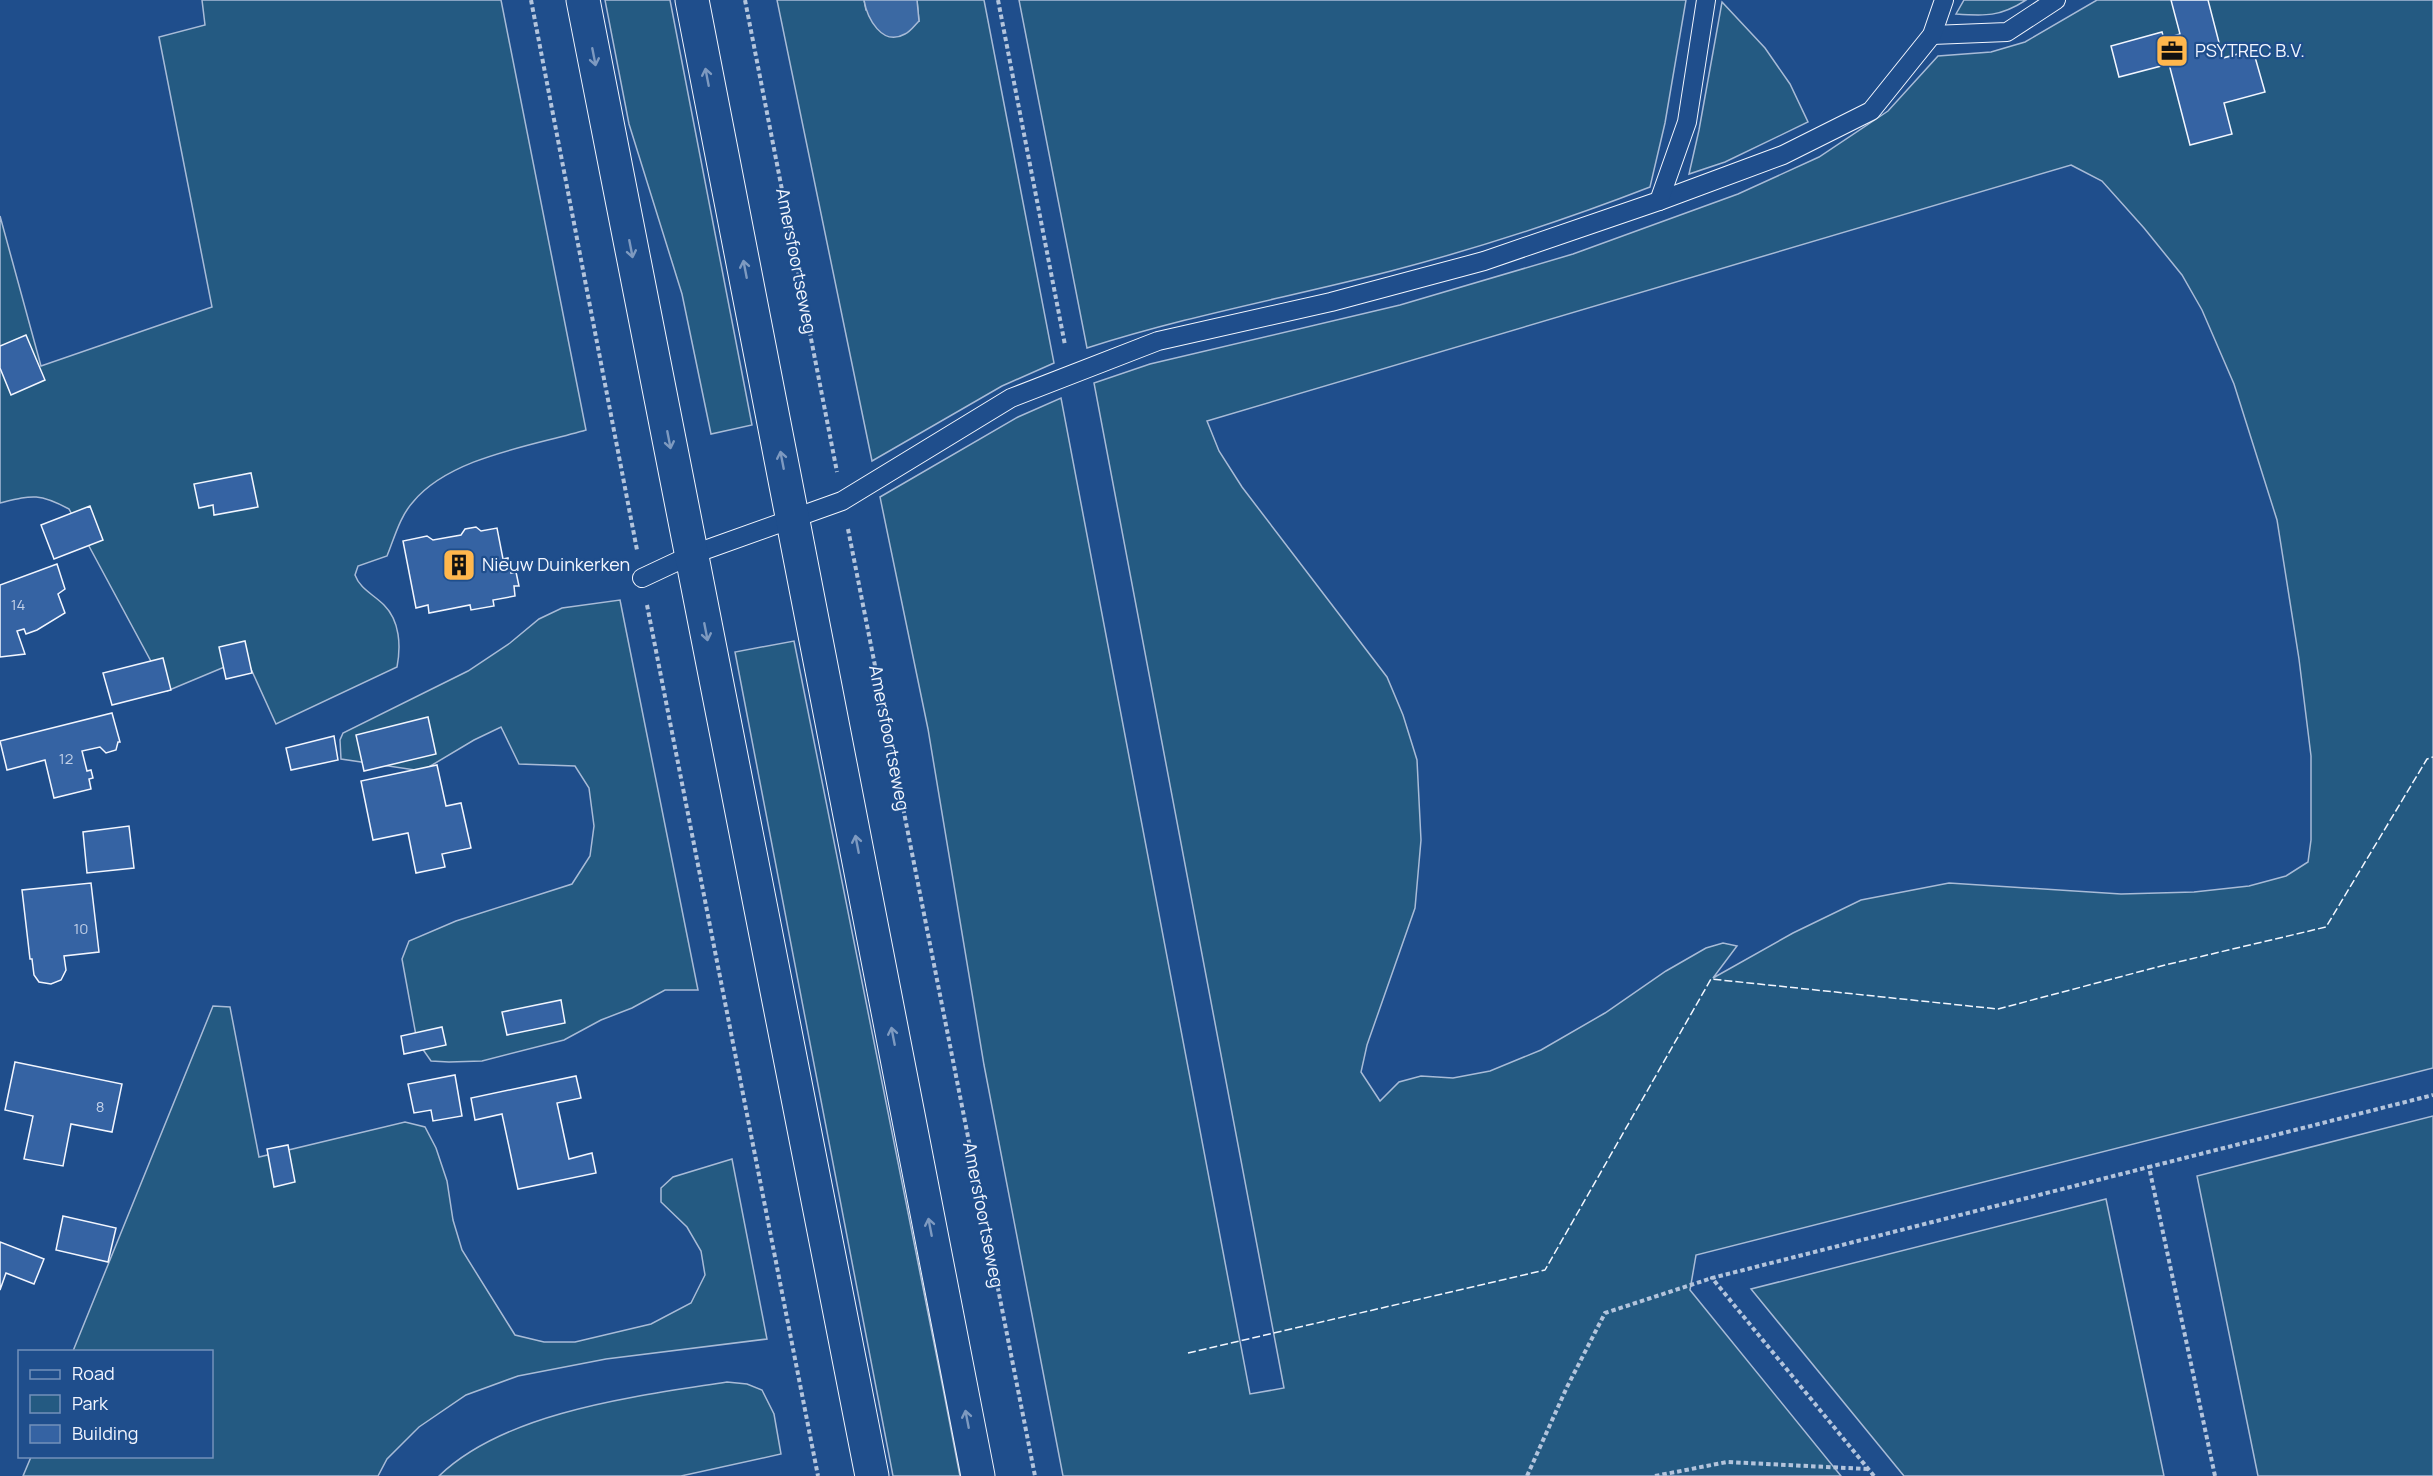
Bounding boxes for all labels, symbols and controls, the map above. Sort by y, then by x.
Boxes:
office icon: PSYTREC B.V. [2154,33,2190,69]
place label: PSYTREC B.V. [2195,38,2305,62]
one-way arrow [589,47,600,67]
one-way arrow [701,68,712,88]
street label: Amersfoortseweg [771,186,823,336]
one-way arrow [626,239,637,258]
one-way arrow [739,259,750,279]
one-way arrow [664,430,675,450]
one-way arrow [776,451,787,470]
building icon: Nieuw Duinkerken [441,547,477,583]
place label: Nieuw Duinkerken [482,552,630,576]
house number: 14 [11,594,25,615]
one-way arrow [701,621,712,641]
street label: Amersfoortseweg [864,663,916,813]
house number: 12 [59,748,73,769]
one-way arrow [851,835,862,854]
house number: 10 [74,918,89,939]
one-way arrow [887,1026,898,1046]
house number: 8 [96,1096,104,1117]
street label: Amersfoortseweg [958,1140,1010,1290]
one-way arrow [924,1218,935,1237]
legend [18,1350,213,1458]
text: Road [72,1361,115,1385]
text: Park [72,1391,109,1415]
one-way arrow [961,1409,972,1429]
text: Building [72,1421,138,1445]

